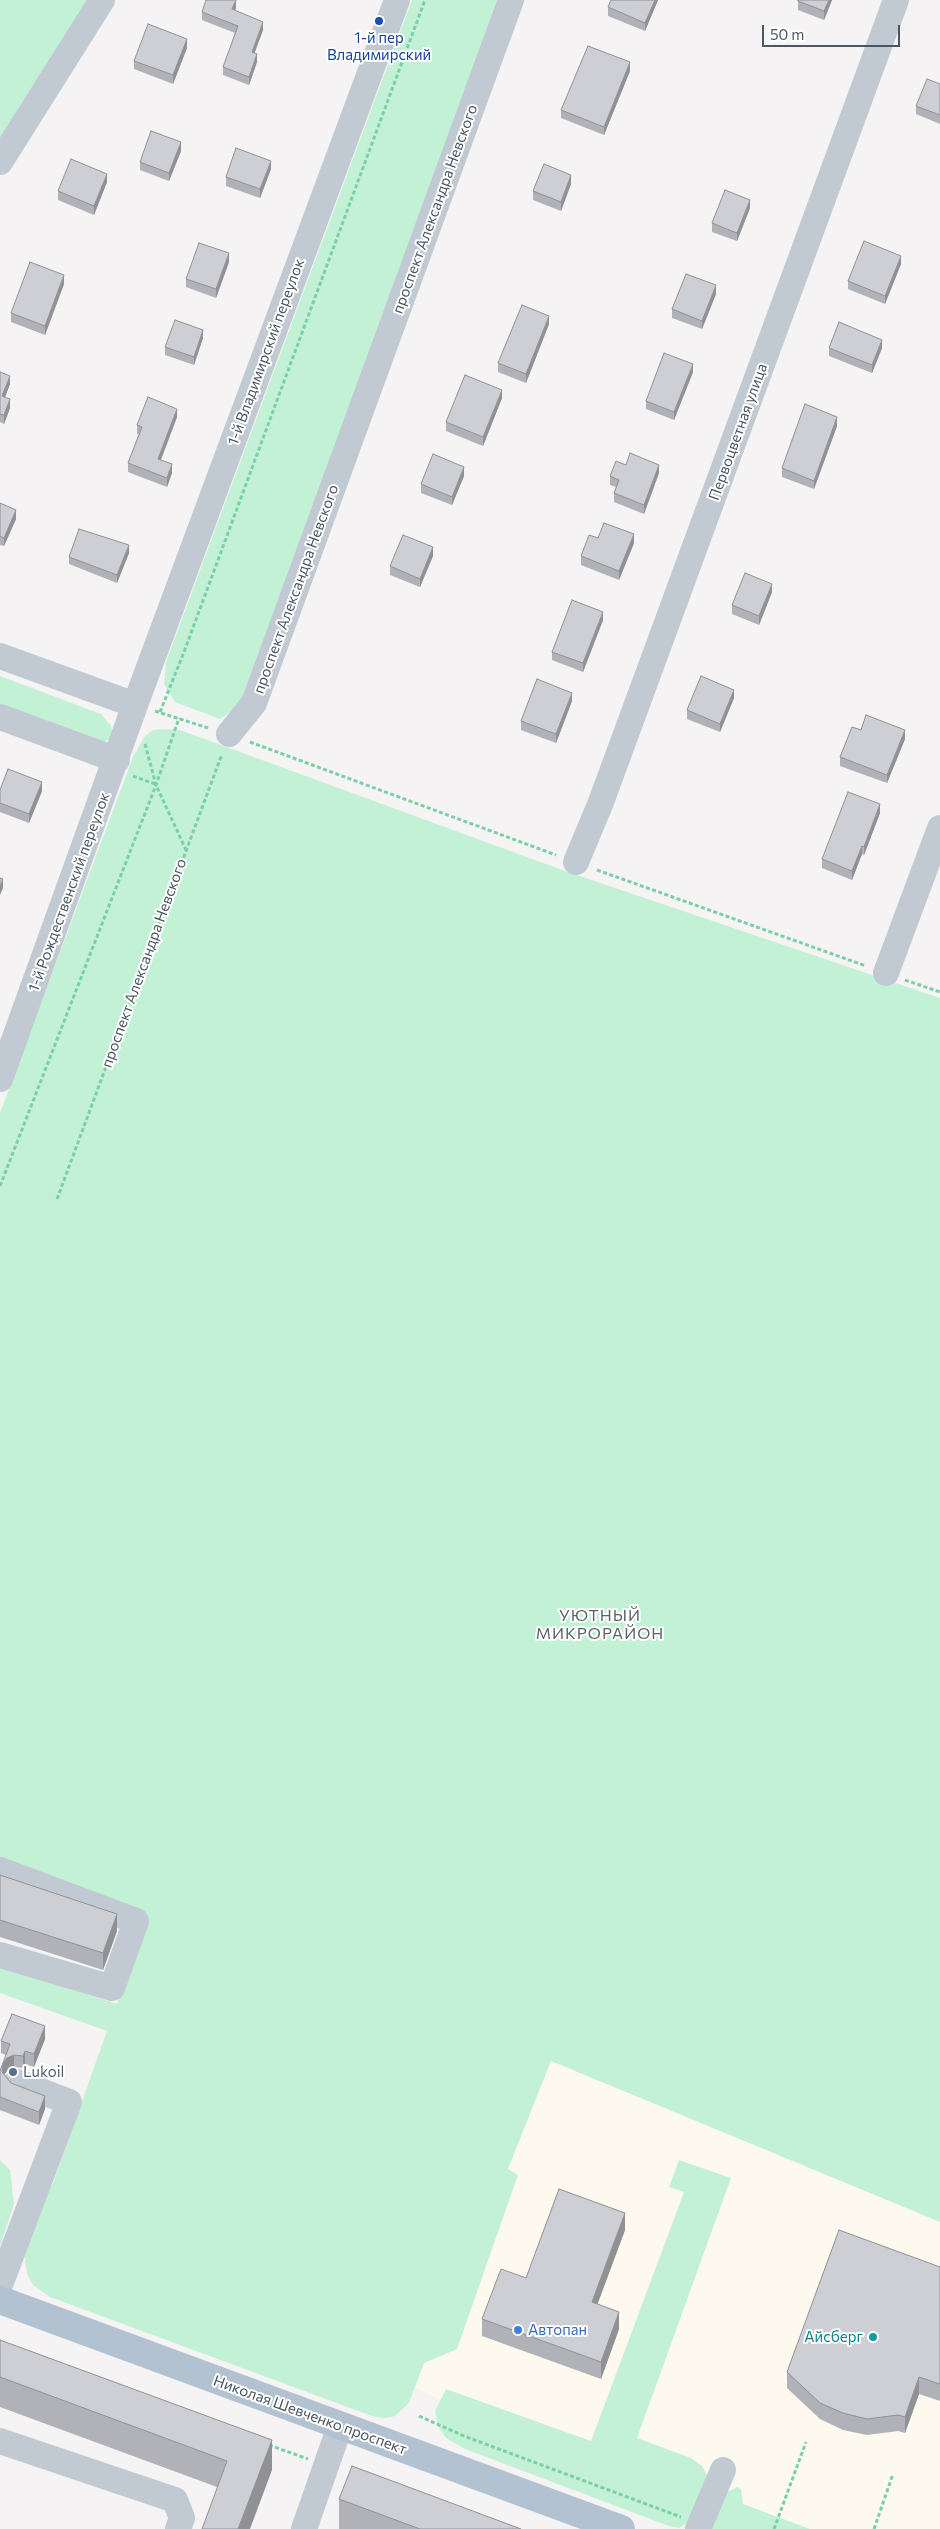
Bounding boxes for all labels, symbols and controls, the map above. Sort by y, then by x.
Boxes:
marker: 1-й пер Владимирский [373,15,385,27]
scale bar [765,15,902,47]
text: 50 m [770,25,804,43]
place label: 1-й пер Владимирский [327,29,431,64]
street label: проспект Александра Невского [389,102,481,316]
street label: 1-й Владимирский переулок [224,256,308,448]
street label: Первоцветная улица [705,361,771,503]
street label: проспект Александра Невского [250,482,342,696]
street label: 1-й Рождественский переулок [24,790,114,994]
street label: проспект Александра Невского [98,856,190,1070]
district label: УЮТНЫЙ МИКРОРАЙОН [534,1606,666,1644]
place label: Lukoil [23,2063,64,2081]
marker: Lukoil [7,2066,19,2078]
place label: Автопан [528,2321,587,2339]
marker: Автопан [512,2324,524,2336]
place label: Айсберг [804,2328,863,2346]
marker: Айсберг [867,2331,879,2343]
street label: Николая Шевченко проспект [211,2372,409,2458]

